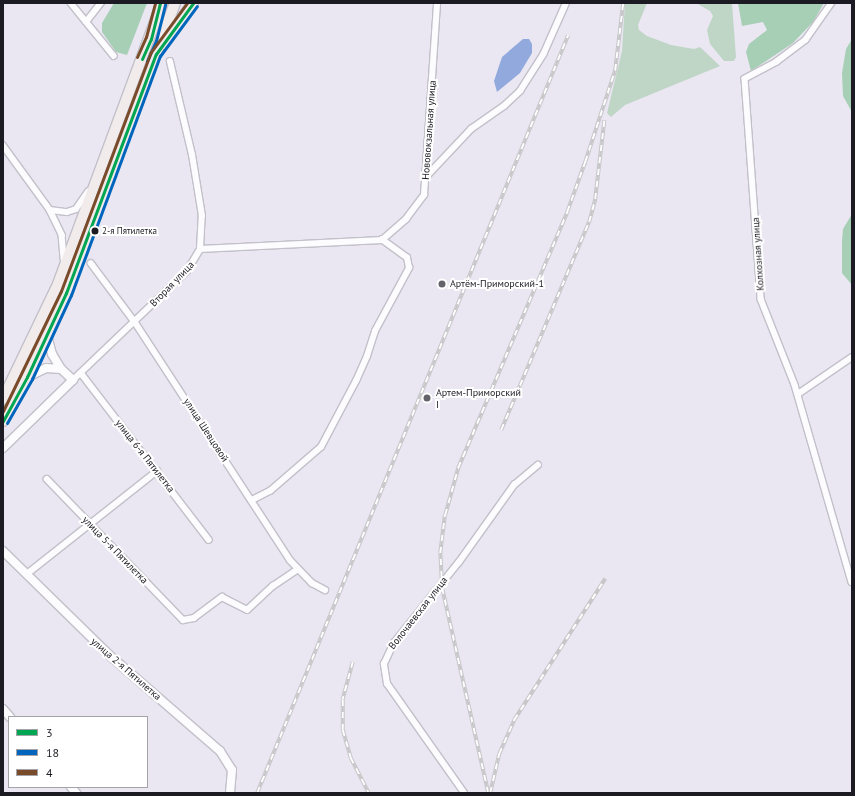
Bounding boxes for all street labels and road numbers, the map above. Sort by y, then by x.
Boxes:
street label: Нововокзальная улица [420,80,438,180]
street label: Колхозная улица [749,217,767,291]
street label: Вторая улица [147,259,197,309]
street label: улица Шевцовой [181,396,231,464]
street label: улица 6-я Пятилетка [113,417,177,495]
street label: улица 5-я Пятилетка [80,514,150,586]
street label: Волочаевская улица [386,574,450,652]
street label: улица 2-я Пятилетка [88,635,164,703]

